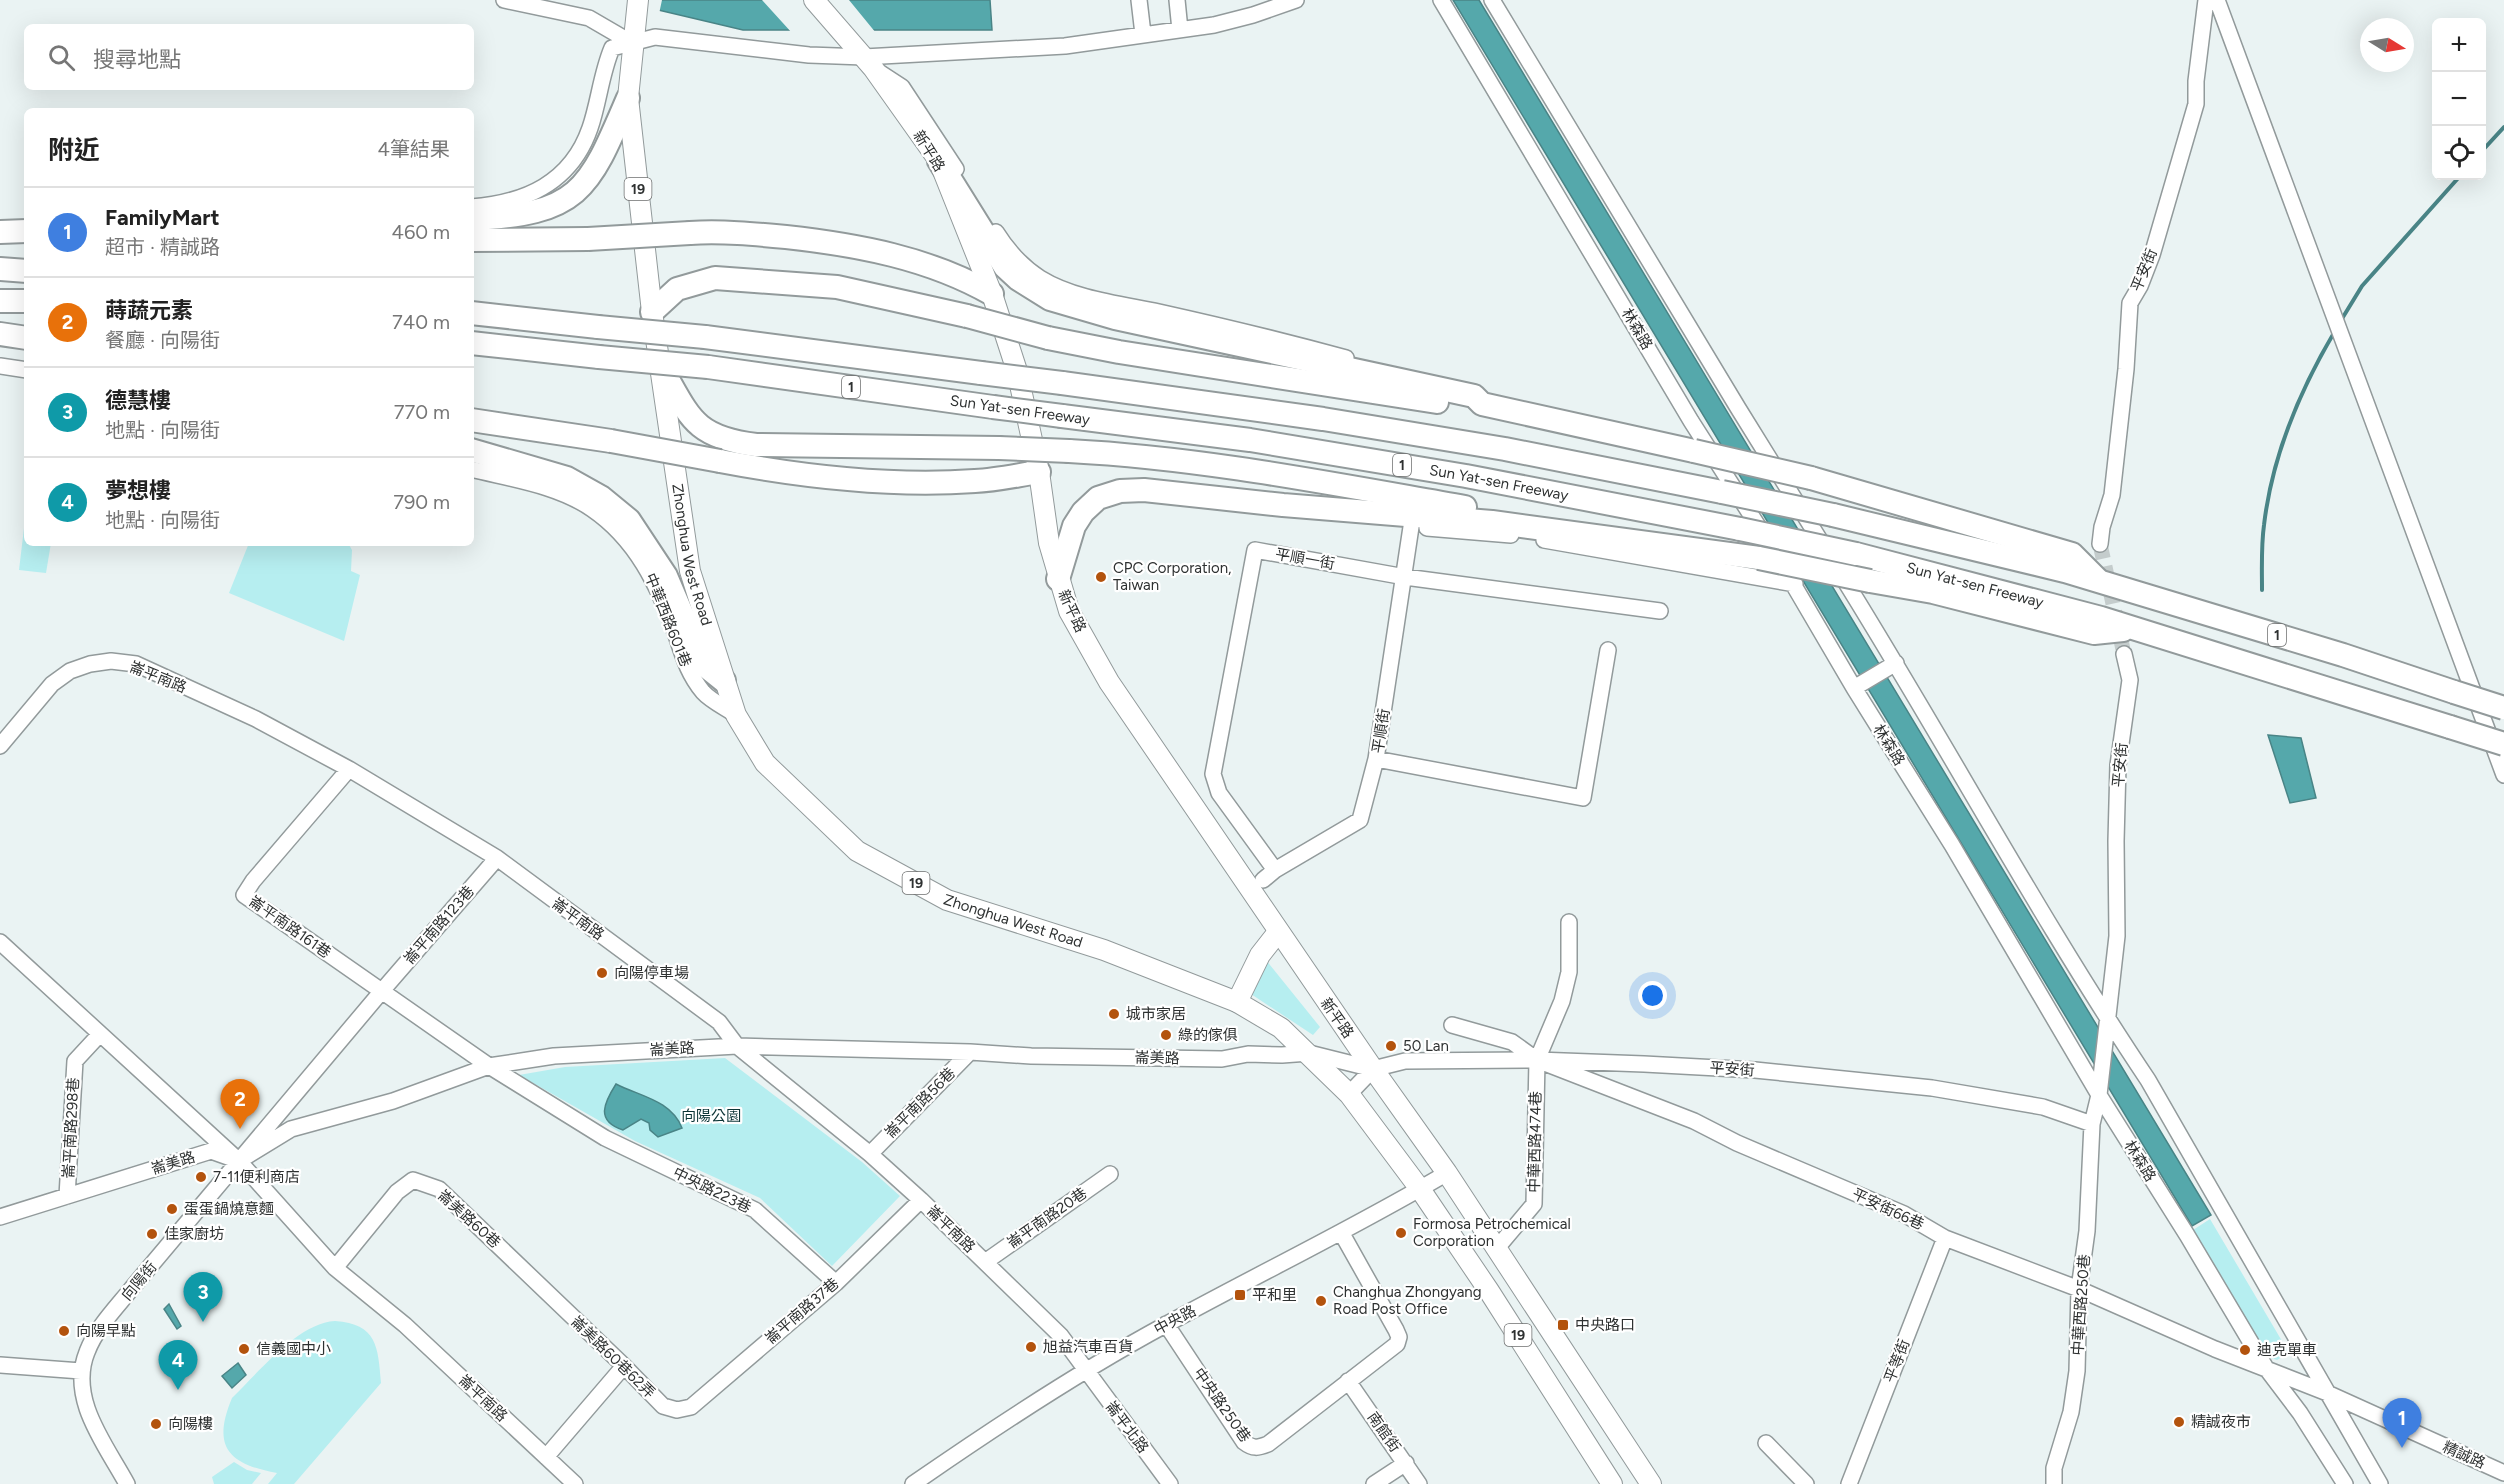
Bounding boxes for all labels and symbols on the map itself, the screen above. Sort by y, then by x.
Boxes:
north arrow [2360,18,2414,72]
street label: 新平路 [909,127,949,175]
road number: 19 [624,178,652,200]
street label: 平安街 [2127,246,2161,294]
street label: 林森路 [1618,305,1656,353]
road number: 1 [842,376,860,398]
street label: Sun Yat-sen Freeway [949,391,1091,429]
road number: 1 [1393,454,1411,476]
street label: Sun Yat-sen Freeway [1428,461,1570,505]
street label: Zhonghua West Road [668,483,716,628]
street label: 平順一街 [1274,545,1336,573]
place label: CPC Corporation, Taiwan [1113,559,1232,594]
street label: Sun Yat-sen Freeway [1904,559,2046,612]
marker: CPC Corporation, Taiwan [1094,570,1108,584]
street label: 中華西路601巷 [641,571,695,669]
street label: 新平路 [1054,587,1090,635]
road number: 1 [2268,624,2286,646]
street label: 崙平南路 [127,657,189,697]
street label: 平順街 [1369,707,1393,755]
street label: 林森路 [1869,721,1909,769]
street label: 平安街 [2109,742,2131,788]
road number: 19 [902,872,930,894]
street label: 崙平南路123巷 [400,882,478,968]
street label: Zhonghua West Road [941,890,1085,952]
street label: 崙平南路161巷 [246,892,334,962]
street label: 崙平南路 [548,894,608,944]
place label: 向陽停車場 [614,964,689,982]
marker: 向陽停車場 [595,966,609,980]
your location [1638,981,1667,1010]
street label: 新平路 [1317,994,1357,1042]
place label: 城市家居 [1126,1005,1186,1023]
marker: 城市家居 [1107,1007,1121,1021]
place label: 綠的傢俱 [1178,1026,1238,1044]
marker: 綠的傢俱 [1159,1028,1173,1042]
place label: 50 Lan [1403,1037,1449,1055]
street label: 崙美路 [649,1039,695,1059]
marker: 50 Lan [1384,1039,1398,1053]
street label: 崙美路 [1134,1049,1180,1067]
street label: 平安街 [1709,1058,1755,1080]
street label: 崙平南路56巷 [881,1064,959,1142]
street label: 崙平南路298巷 [59,1077,83,1179]
pin: 2 [220,1080,260,1129]
street label: 中華西路474巷 [1525,1091,1545,1193]
park label: 向陽公園 [681,1107,741,1125]
street label: 林森路 [2120,1137,2160,1185]
street label: 崙美路 [149,1148,197,1178]
street label: 中央路223巷 [670,1163,754,1217]
place label: 7-11便利商店 [213,1168,300,1186]
marker: 7-11便利商店 [194,1170,208,1184]
street label: 崙平南路20巷 [1004,1184,1090,1252]
street label: 平安街66巷 [1849,1185,1927,1233]
street label: 崙美路60巷 [434,1186,504,1252]
place label: 蛋蛋鍋燒意麵 [184,1200,274,1218]
marker: 蛋蛋鍋燒意麵 [165,1202,179,1216]
street label: 崙平南路 [923,1202,979,1256]
place label: Formosa Petrochemical Corporation [1413,1215,1571,1250]
place label: 佳家廚坊 [164,1225,224,1243]
marker: Formosa Petrochemical Corporation [1394,1226,1408,1240]
marker: 佳家廚坊 [145,1227,159,1241]
street label: 中華西路250巷 [2068,1254,2094,1356]
street label: 向陽街 [118,1258,160,1304]
pin: 3 [184,1272,222,1322]
street label: 崙平南路37巷 [762,1274,842,1348]
place label: Changhua Zhongyang Road Post Office [1333,1283,1482,1318]
place label: 平和里 [1252,1286,1297,1304]
marker: 平和里 [1233,1288,1247,1302]
marker: Changhua Zhongyang Road Post Office [1314,1294,1328,1308]
street label: 中央路 [1151,1301,1199,1339]
street label: 崙美路60巷62弄 [567,1312,659,1402]
place label: 中央路口 [1575,1316,1635,1334]
marker: 中央路口 [1556,1318,1570,1332]
place label: 向陽早點 [76,1322,136,1340]
marker: 向陽早點 [57,1324,71,1338]
road number: 19 [1504,1324,1532,1346]
street label: 平等街 [1881,1337,1913,1385]
place label: 旭益汽車百貨 [1043,1338,1133,1356]
pin: 4 [158,1340,198,1390]
place label: 信義國中小 [256,1340,331,1358]
marker: 旭益汽車百貨 [1024,1340,1038,1354]
place label: 迪克單車 [2257,1341,2317,1359]
marker: 信義國中小 [237,1342,251,1356]
marker: 迪克單車 [2238,1343,2252,1357]
street label: 中央路250巷 [1190,1364,1254,1446]
street label: 崙平南路 [455,1371,511,1425]
street label: 崙平北路 [1102,1398,1152,1456]
pin: 1 [2382,1398,2422,1448]
street label: 南館街 [1364,1408,1404,1456]
place label: 精誠夜市 [2191,1413,2251,1431]
place label: 向陽樓 [168,1415,213,1433]
marker: 精誠夜市 [2172,1415,2186,1429]
marker: 向陽樓 [149,1417,163,1431]
street label: 精誠路 [2440,1438,2488,1472]

